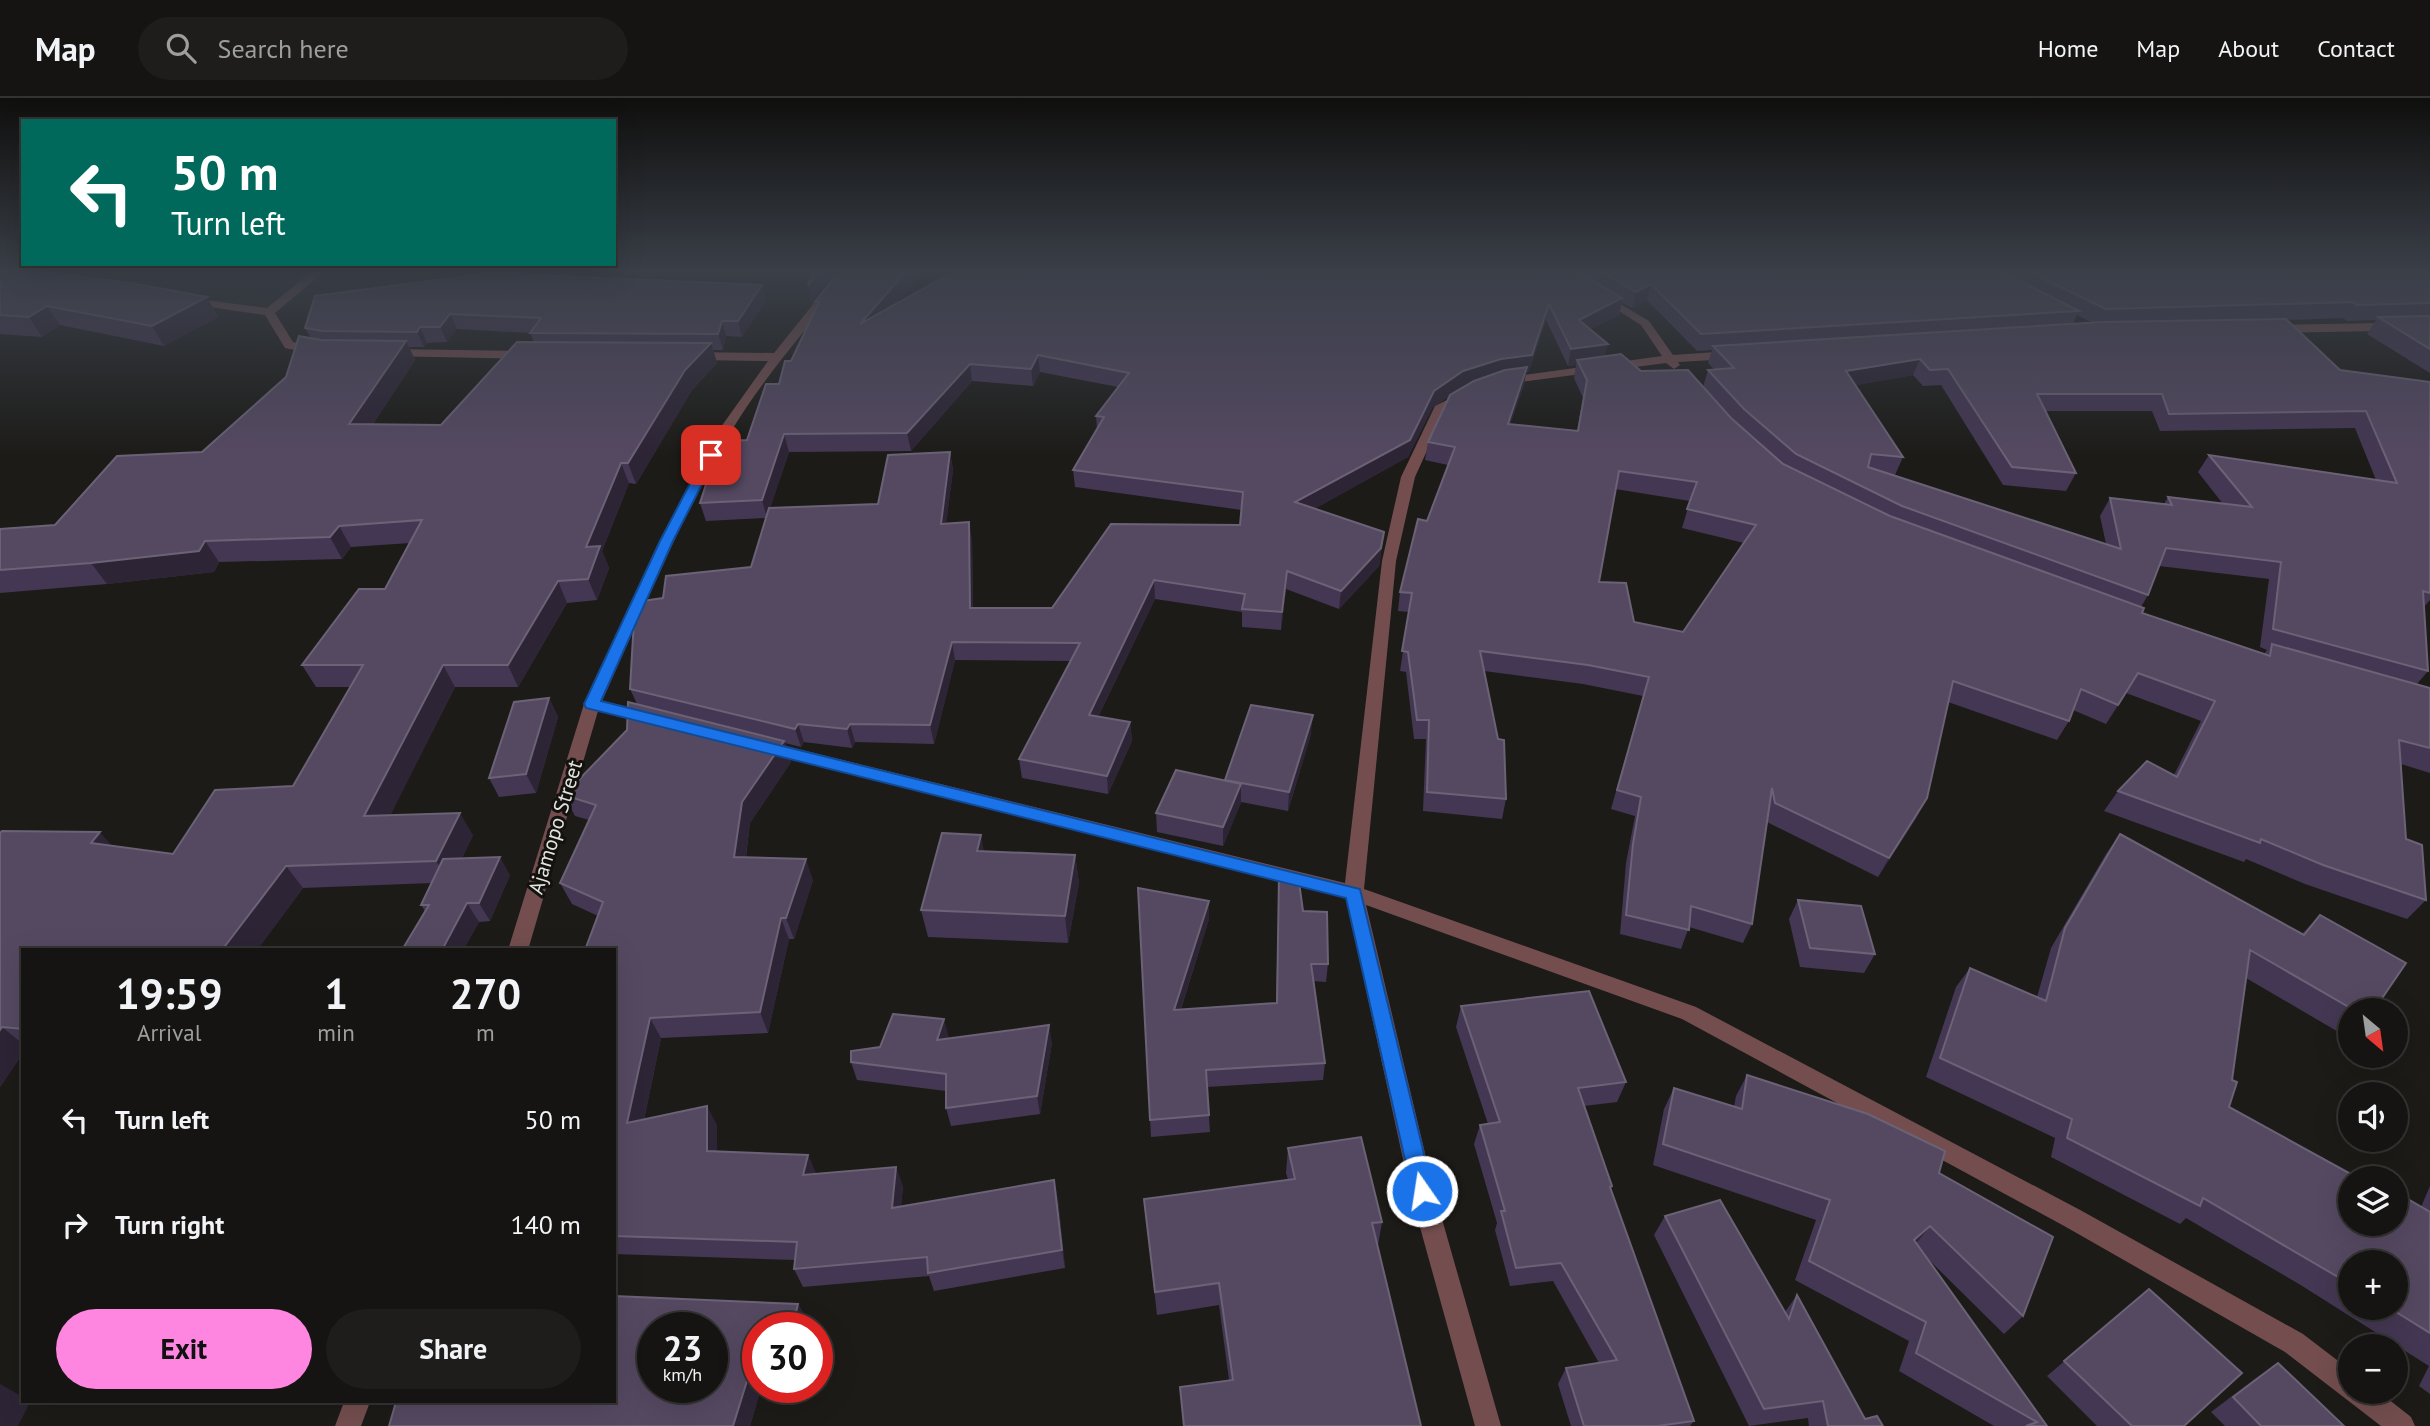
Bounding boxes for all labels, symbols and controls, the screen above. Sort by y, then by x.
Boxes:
search box [138,17,628,80]
text: Map [35,27,96,70]
icon: search [162,29,200,67]
text: Search here [218,32,349,65]
text: Home [2038,33,2098,64]
text: Map [2136,33,2180,64]
text: About [2218,33,2279,64]
text: Contact [2317,33,2395,64]
text: 50 m [171,140,278,204]
icon: left [56,147,147,238]
text: Turn left [171,202,286,244]
pin [681,425,741,485]
icon: arrive [692,436,730,474]
street label: Ajamopo Street [522,757,588,897]
text: 19:59 [116,966,222,1021]
text: 1 [324,966,348,1021]
text: 270 [450,966,521,1021]
north arrow [2338,998,2408,1068]
map controls [2338,998,2408,1404]
text: Arrival [137,1018,201,1047]
text: min [317,1018,355,1047]
text: m [476,1018,495,1047]
button: sound [2338,1082,2408,1152]
icon: left [56,1101,94,1139]
text: Turn left [115,1103,209,1136]
text: 50 m [525,1103,581,1136]
position arrow [1385,1154,1459,1228]
button: layers [2338,1166,2408,1236]
icon: right [56,1206,94,1244]
text: Turn right [115,1208,224,1241]
text: 140 m [510,1208,581,1241]
button: + [2338,1250,2408,1320]
button: Exit [56,1309,312,1389]
button: Share [326,1309,581,1389]
speed limit sign: 30 [742,1312,833,1403]
text: 23 [663,1325,702,1371]
button: − [2338,1334,2408,1404]
text: km/h [663,1363,702,1386]

